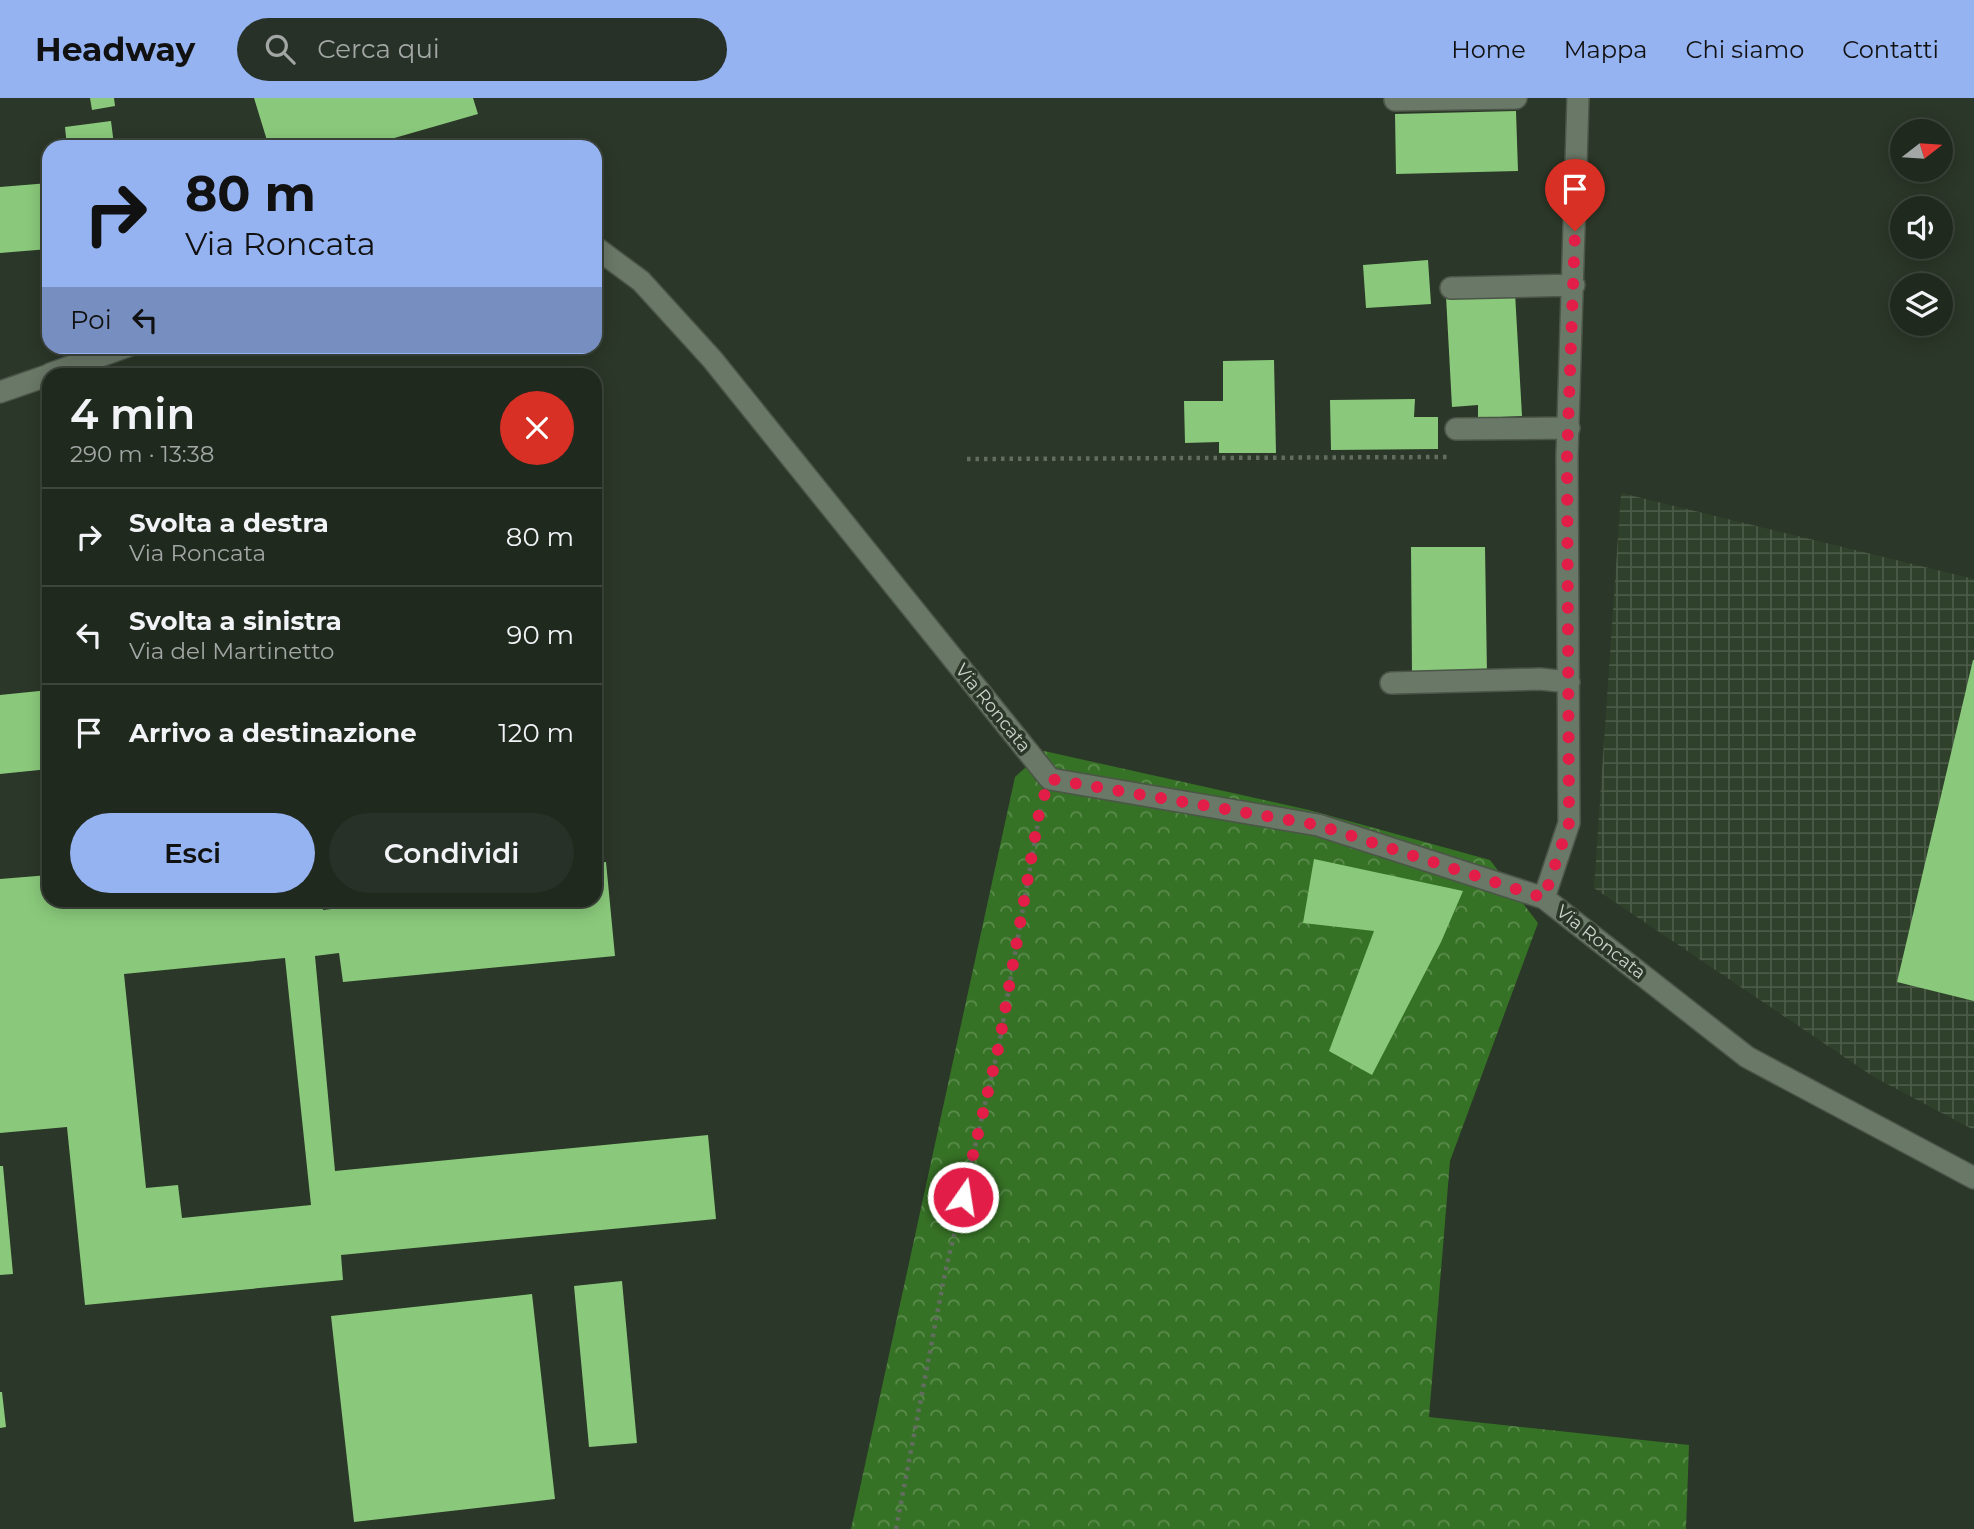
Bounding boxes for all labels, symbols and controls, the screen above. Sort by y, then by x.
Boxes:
search box [237,18,727,81]
text: Headway [35,29,195,69]
icon: search [261,30,299,68]
text: Cerca qui [317,33,440,65]
text: Home [1451,35,1526,64]
text: Mappa [1564,35,1647,64]
text: Chi siamo [1685,35,1804,64]
text: Contatti [1842,35,1939,64]
north arrow [1890,119,1953,182]
map controls [1890,119,1953,336]
pin [1545,159,1605,231]
text: 80 m [185,164,316,223]
icon: right [70,168,161,259]
icon: arrive [1556,170,1594,208]
button: sound [1890,196,1953,259]
text: Via Roncata [185,224,376,263]
button: layers [1890,273,1953,336]
icon: left [126,301,164,339]
text: Poi [70,304,112,336]
text: 4 min [70,388,195,440]
button: close [500,391,574,465]
text: 290 m · 13:38 [70,440,214,468]
text: Svolta a destra [129,507,329,539]
icon: right [70,518,108,556]
text: 80 m [506,521,574,553]
text: Via Roncata [129,539,266,567]
text: Svolta a sinistra [129,605,342,637]
icon: left [70,616,108,654]
text: 90 m [507,619,574,651]
text: Via del Martinetto [129,637,335,665]
street label: Via Roncata [951,659,1035,757]
icon: arrive [70,714,108,752]
text: Arrivo a destinazione [129,717,417,749]
text: 120 m [498,717,574,749]
button: Esci [70,813,315,893]
button: Condividi [329,813,574,893]
street label: Via Roncata [1552,900,1650,984]
position arrow [926,1160,1000,1234]

